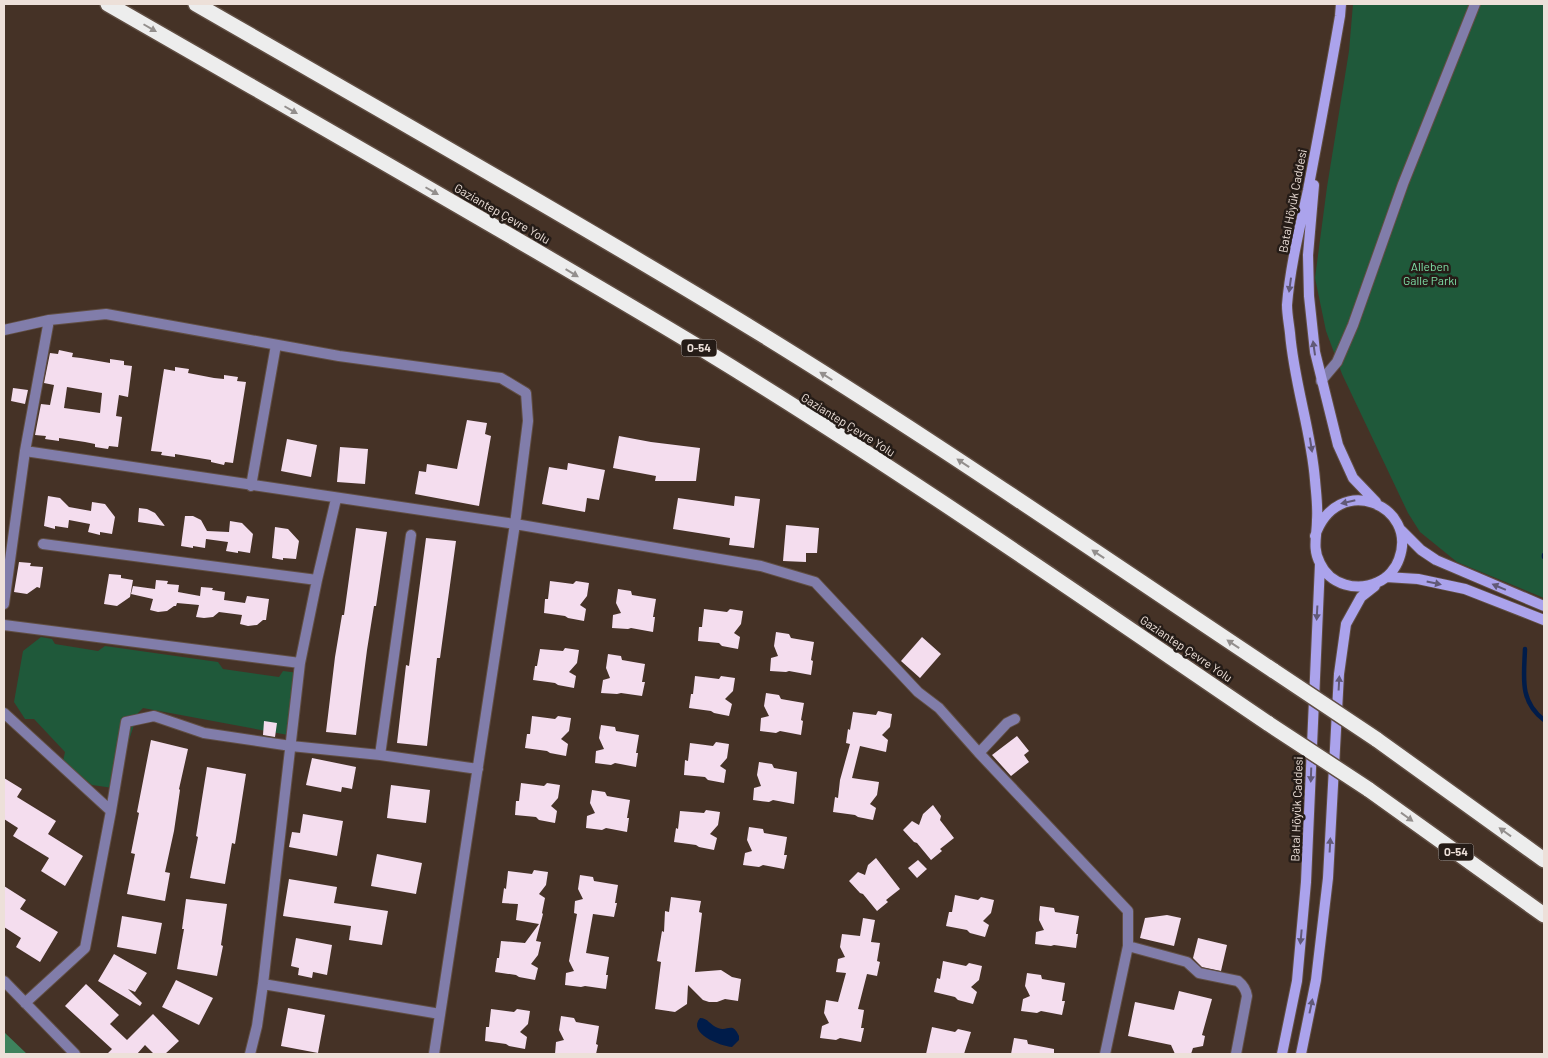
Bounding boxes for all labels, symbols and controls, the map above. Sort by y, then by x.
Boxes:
one-way arrow [144,24,157,33]
one-way arrow [284,105,298,114]
street label: Batal Höyük Caddesi [1275,148,1309,254]
street label: Gaziantep Çevre Yolu [452,180,553,246]
one-way arrow [425,186,438,195]
park label: Alleben Galle Parkı [1403,259,1457,287]
one-way arrow [566,268,579,277]
one-way arrow [1286,278,1294,294]
road number: O-54 [682,339,716,356]
one-way arrow [1310,339,1318,355]
one-way arrow [820,371,833,381]
street label: Gaziantep Çevre Yolu [799,390,898,459]
one-way arrow [1307,438,1315,454]
one-way arrow [957,458,970,468]
one-way arrow [1340,498,1356,506]
one-way arrow [1091,549,1105,559]
one-way arrow [1427,579,1443,587]
one-way arrow [1491,583,1506,591]
one-way arrow [1313,605,1321,621]
street label: Gaziantep Çevre Yolu [1138,612,1235,684]
one-way arrow [1226,639,1240,649]
one-way arrow [1335,675,1343,691]
street label: Batal Höyük Caddesi [1287,756,1305,862]
one-way arrow [1306,767,1314,783]
one-way arrow [1401,812,1414,822]
one-way arrow [1499,826,1512,837]
one-way arrow [1326,837,1334,853]
road number: O-54 [1438,844,1474,860]
one-way arrow [1297,929,1305,945]
one-way arrow [1307,999,1315,1014]

